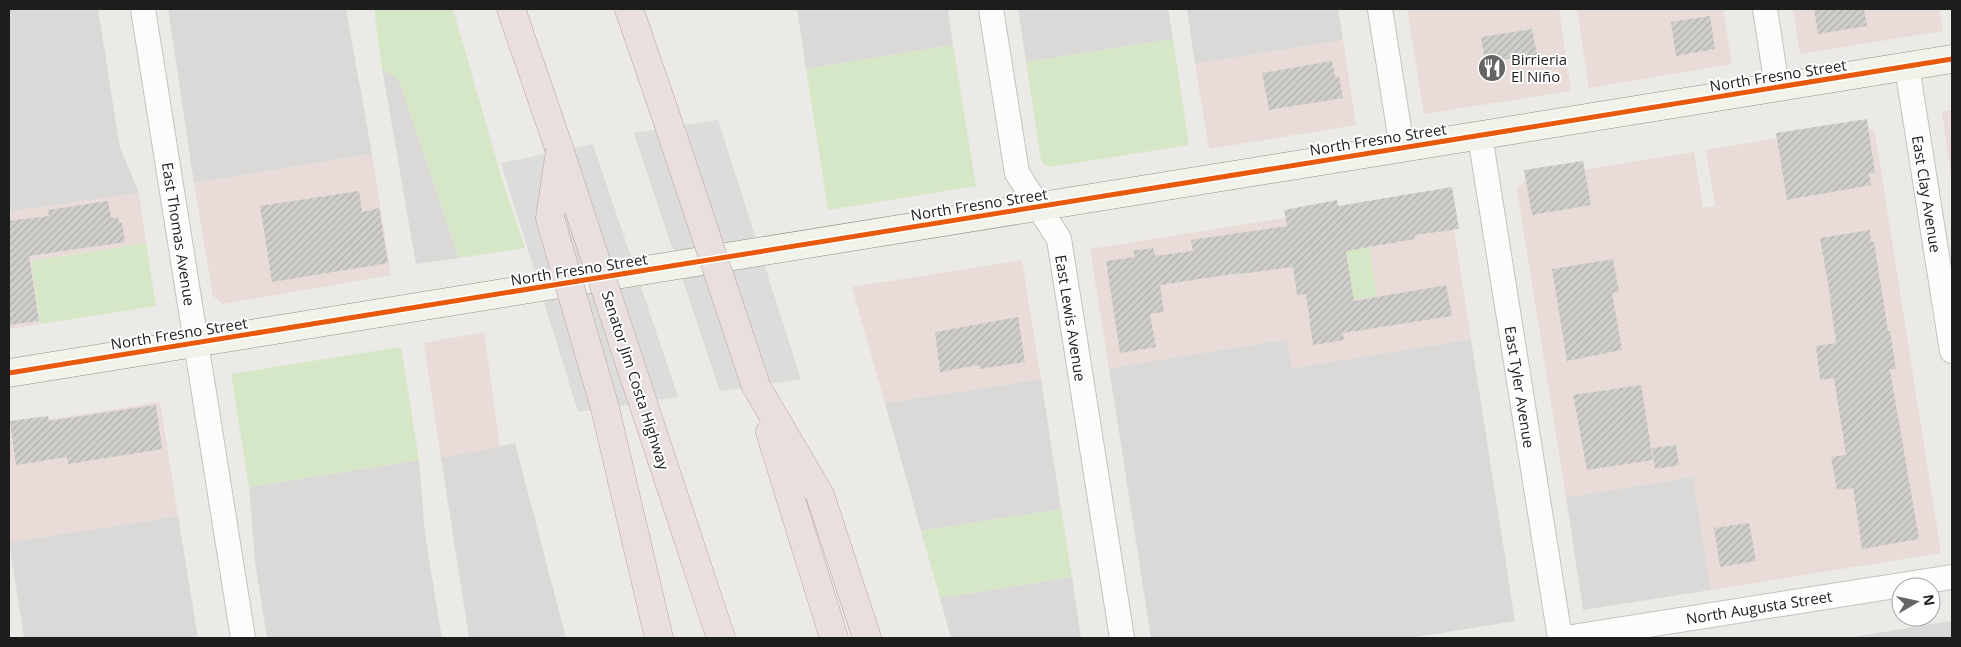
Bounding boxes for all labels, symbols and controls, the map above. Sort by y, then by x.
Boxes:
place label: Birrieria El Niño [1511,49,1567,86]
restaurant icon: Birrieria El Niño [1477,53,1507,83]
street label: North Fresno Street [1708,54,1848,96]
street label: North Fresno Street [1308,118,1448,160]
street label: East Clay Avenue [1908,134,1946,254]
street label: East Thomas Avenue [158,161,200,307]
street label: North Fresno Street [909,183,1049,225]
street label: North Fresno Street [509,248,649,290]
street label: East Lewis Avenue [1051,253,1091,383]
street label: Senator Jim Costa Highway [598,288,675,472]
street label: North Fresno Street [109,312,249,354]
street label: East Tyler Avenue [1500,325,1540,449]
north arrow [1891,577,1941,627]
street label: North Augusta Street [1685,586,1833,628]
text: N [1919,593,1940,607]

